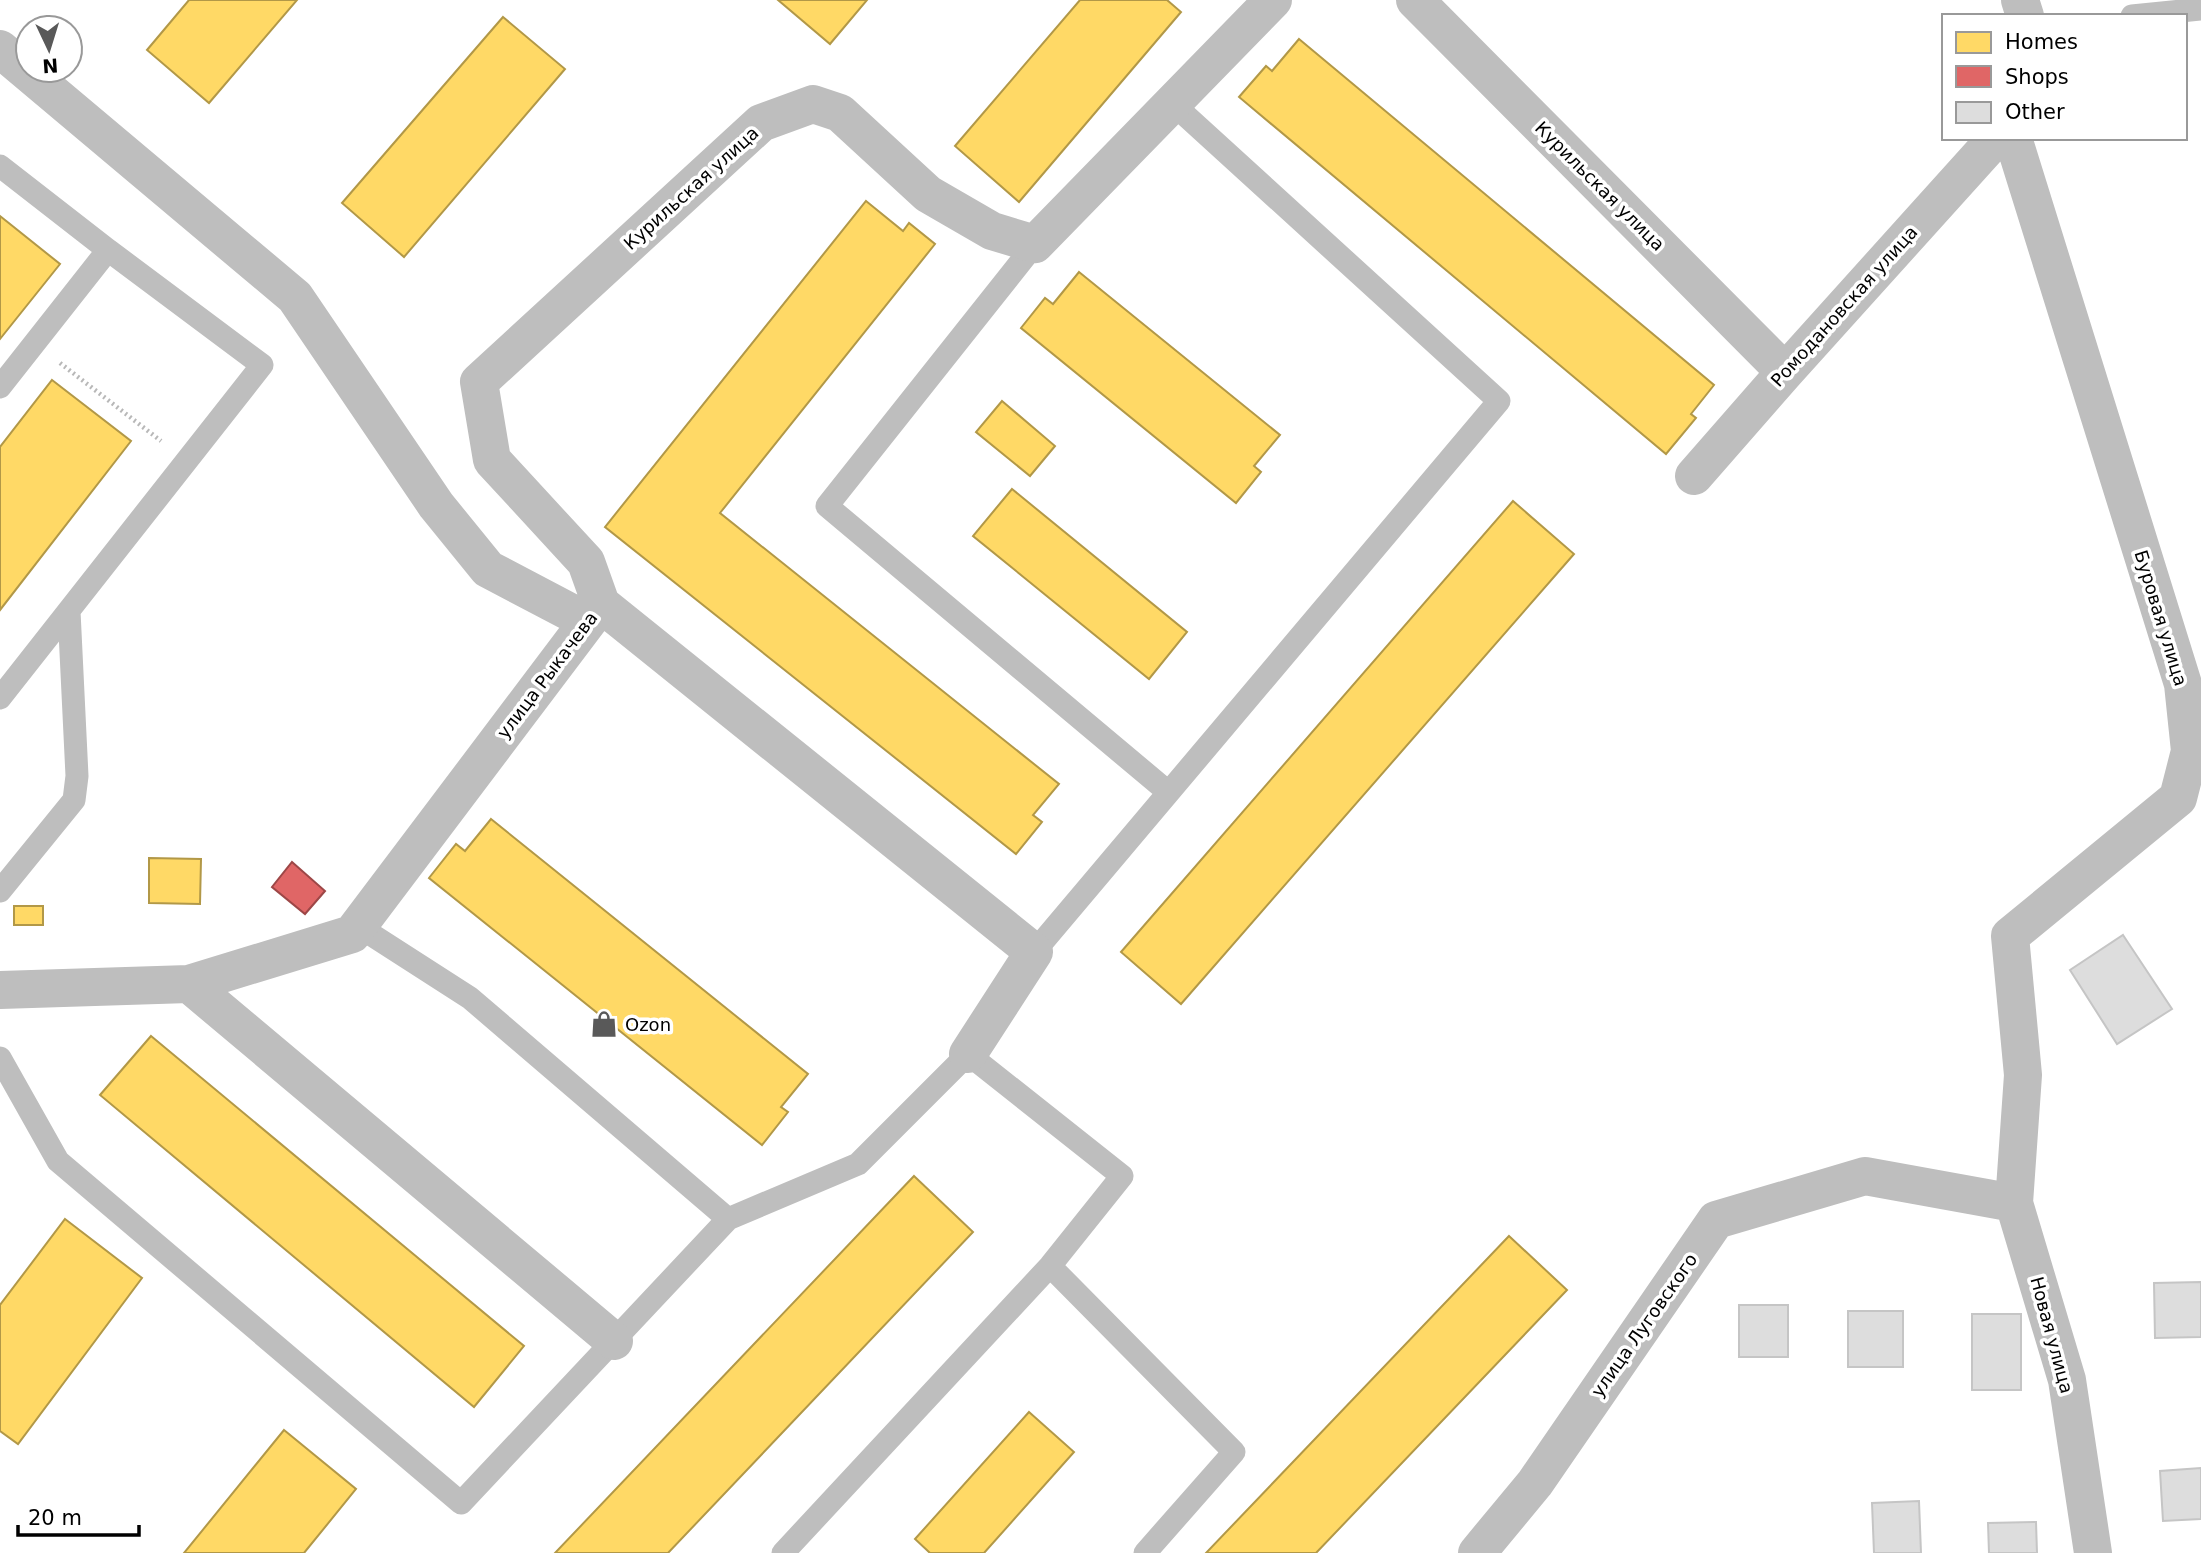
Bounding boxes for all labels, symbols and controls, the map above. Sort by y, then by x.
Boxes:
north arrow [14,14,84,84]
legend [1942,14,2187,140]
text: Homes [2005,30,2078,54]
text: N [41,54,59,77]
text: Shops [2005,65,2069,89]
text: Other [2005,100,2065,124]
street label: Курильская улица [1531,117,1669,255]
street label: Курильская улица [619,122,763,254]
street label: Ромодановская улица [1766,221,1922,391]
street label: Буровая улица [2130,548,2192,688]
street label: улица Рыкачева [493,608,601,742]
shop icon: Ozon [589,1009,619,1039]
place label: Ozon [625,1014,671,1035]
street label: улица Луговского [1587,1249,1701,1401]
street label: Новая улица [2026,1274,2078,1396]
scale bar [18,1494,138,1538]
text: 20 m [28,1506,82,1530]

